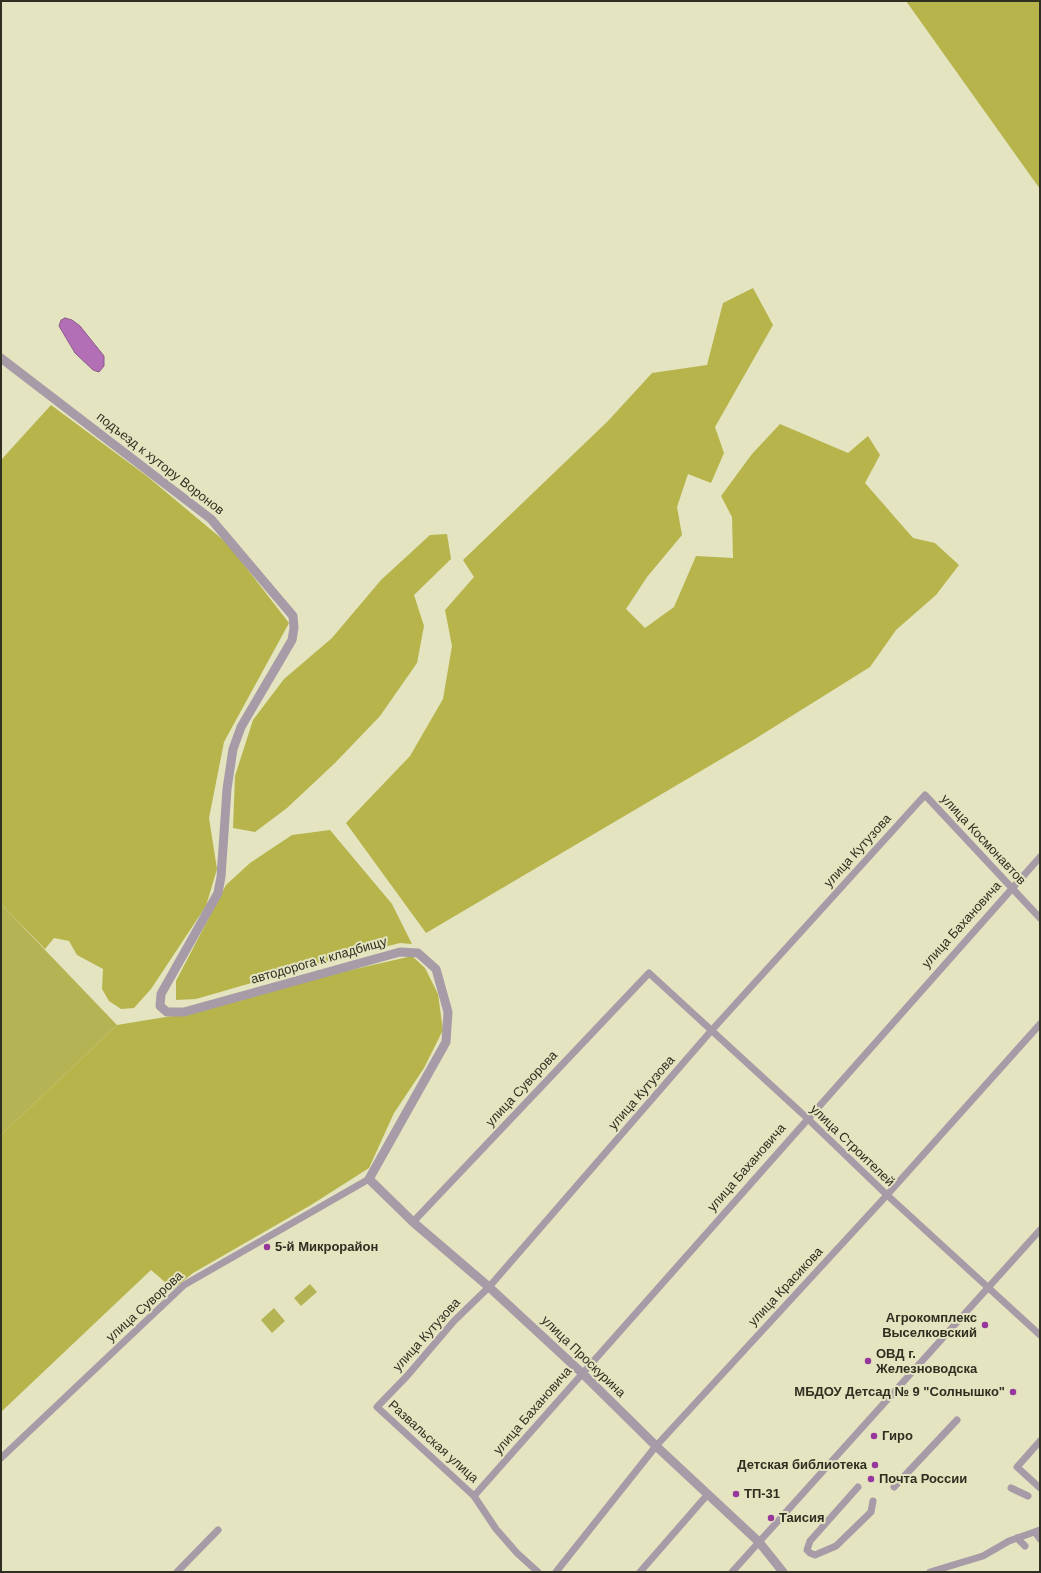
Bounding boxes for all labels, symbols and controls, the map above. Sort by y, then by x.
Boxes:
street label: подъезд к хутору Воронов [93,409,227,519]
street label: улица Космонавтов [937,792,1029,888]
street label: улица Кутузова [821,811,895,891]
street label: улица Бахановича [919,878,1005,972]
street label: автодорога к кладбищу [249,934,389,988]
street label: улица Суворова [483,1048,561,1130]
street label: улица Кутузова [606,1053,678,1133]
street label: улица Строителей [807,1102,897,1190]
street label: улица Бахановича [705,1121,789,1215]
place label: 5-й Микрорайон [275,1239,378,1255]
marker: 5-й Микрорайон [262,1242,272,1252]
street label: улица Красикова [745,1244,827,1330]
street label: улица Суворова [103,1269,187,1345]
street label: улица Кутузова [390,1295,464,1375]
place label: Агрокомплекс Выселковский [882,1310,977,1341]
street label: улица Проскурина [538,1313,628,1401]
marker: Агрокомплекс Выселковский [980,1320,990,1330]
place label: ОВД г. Железноводска [876,1346,977,1377]
marker: ОВД г. Железноводска [863,1356,873,1366]
street label: улица Бахановича [491,1364,575,1458]
place label: МБДОУ Детсад № 9 "Солнышко" [794,1384,1005,1400]
marker: МБДОУ Детсад № 9 "Солнышко" [1008,1387,1018,1397]
street label: Развальская улица [385,1397,481,1487]
place label: Гиро [882,1428,913,1444]
marker: Гиро [869,1431,879,1441]
place label: Детская библиотека [737,1457,867,1473]
marker: Детская библиотека [870,1460,880,1470]
place label: Почта России [879,1471,967,1487]
marker: Почта России [866,1474,876,1484]
place label: ТП-31 [744,1486,780,1502]
marker: ТП-31 [731,1489,741,1499]
place label: Таисия [779,1510,825,1526]
marker: Таисия [766,1513,776,1523]

